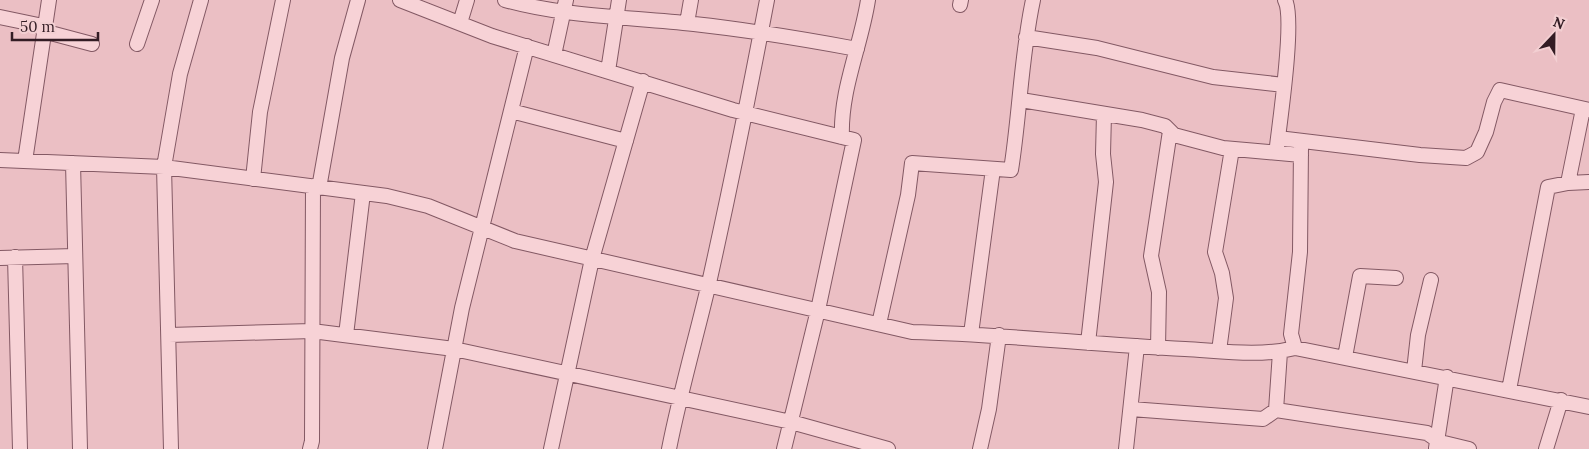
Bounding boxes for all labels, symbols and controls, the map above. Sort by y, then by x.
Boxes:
scale bar [12,10,99,42]
north arrow [1529,10,1579,60]
text: N [1550,13,1567,33]
text: 50 m [20,17,55,36]

